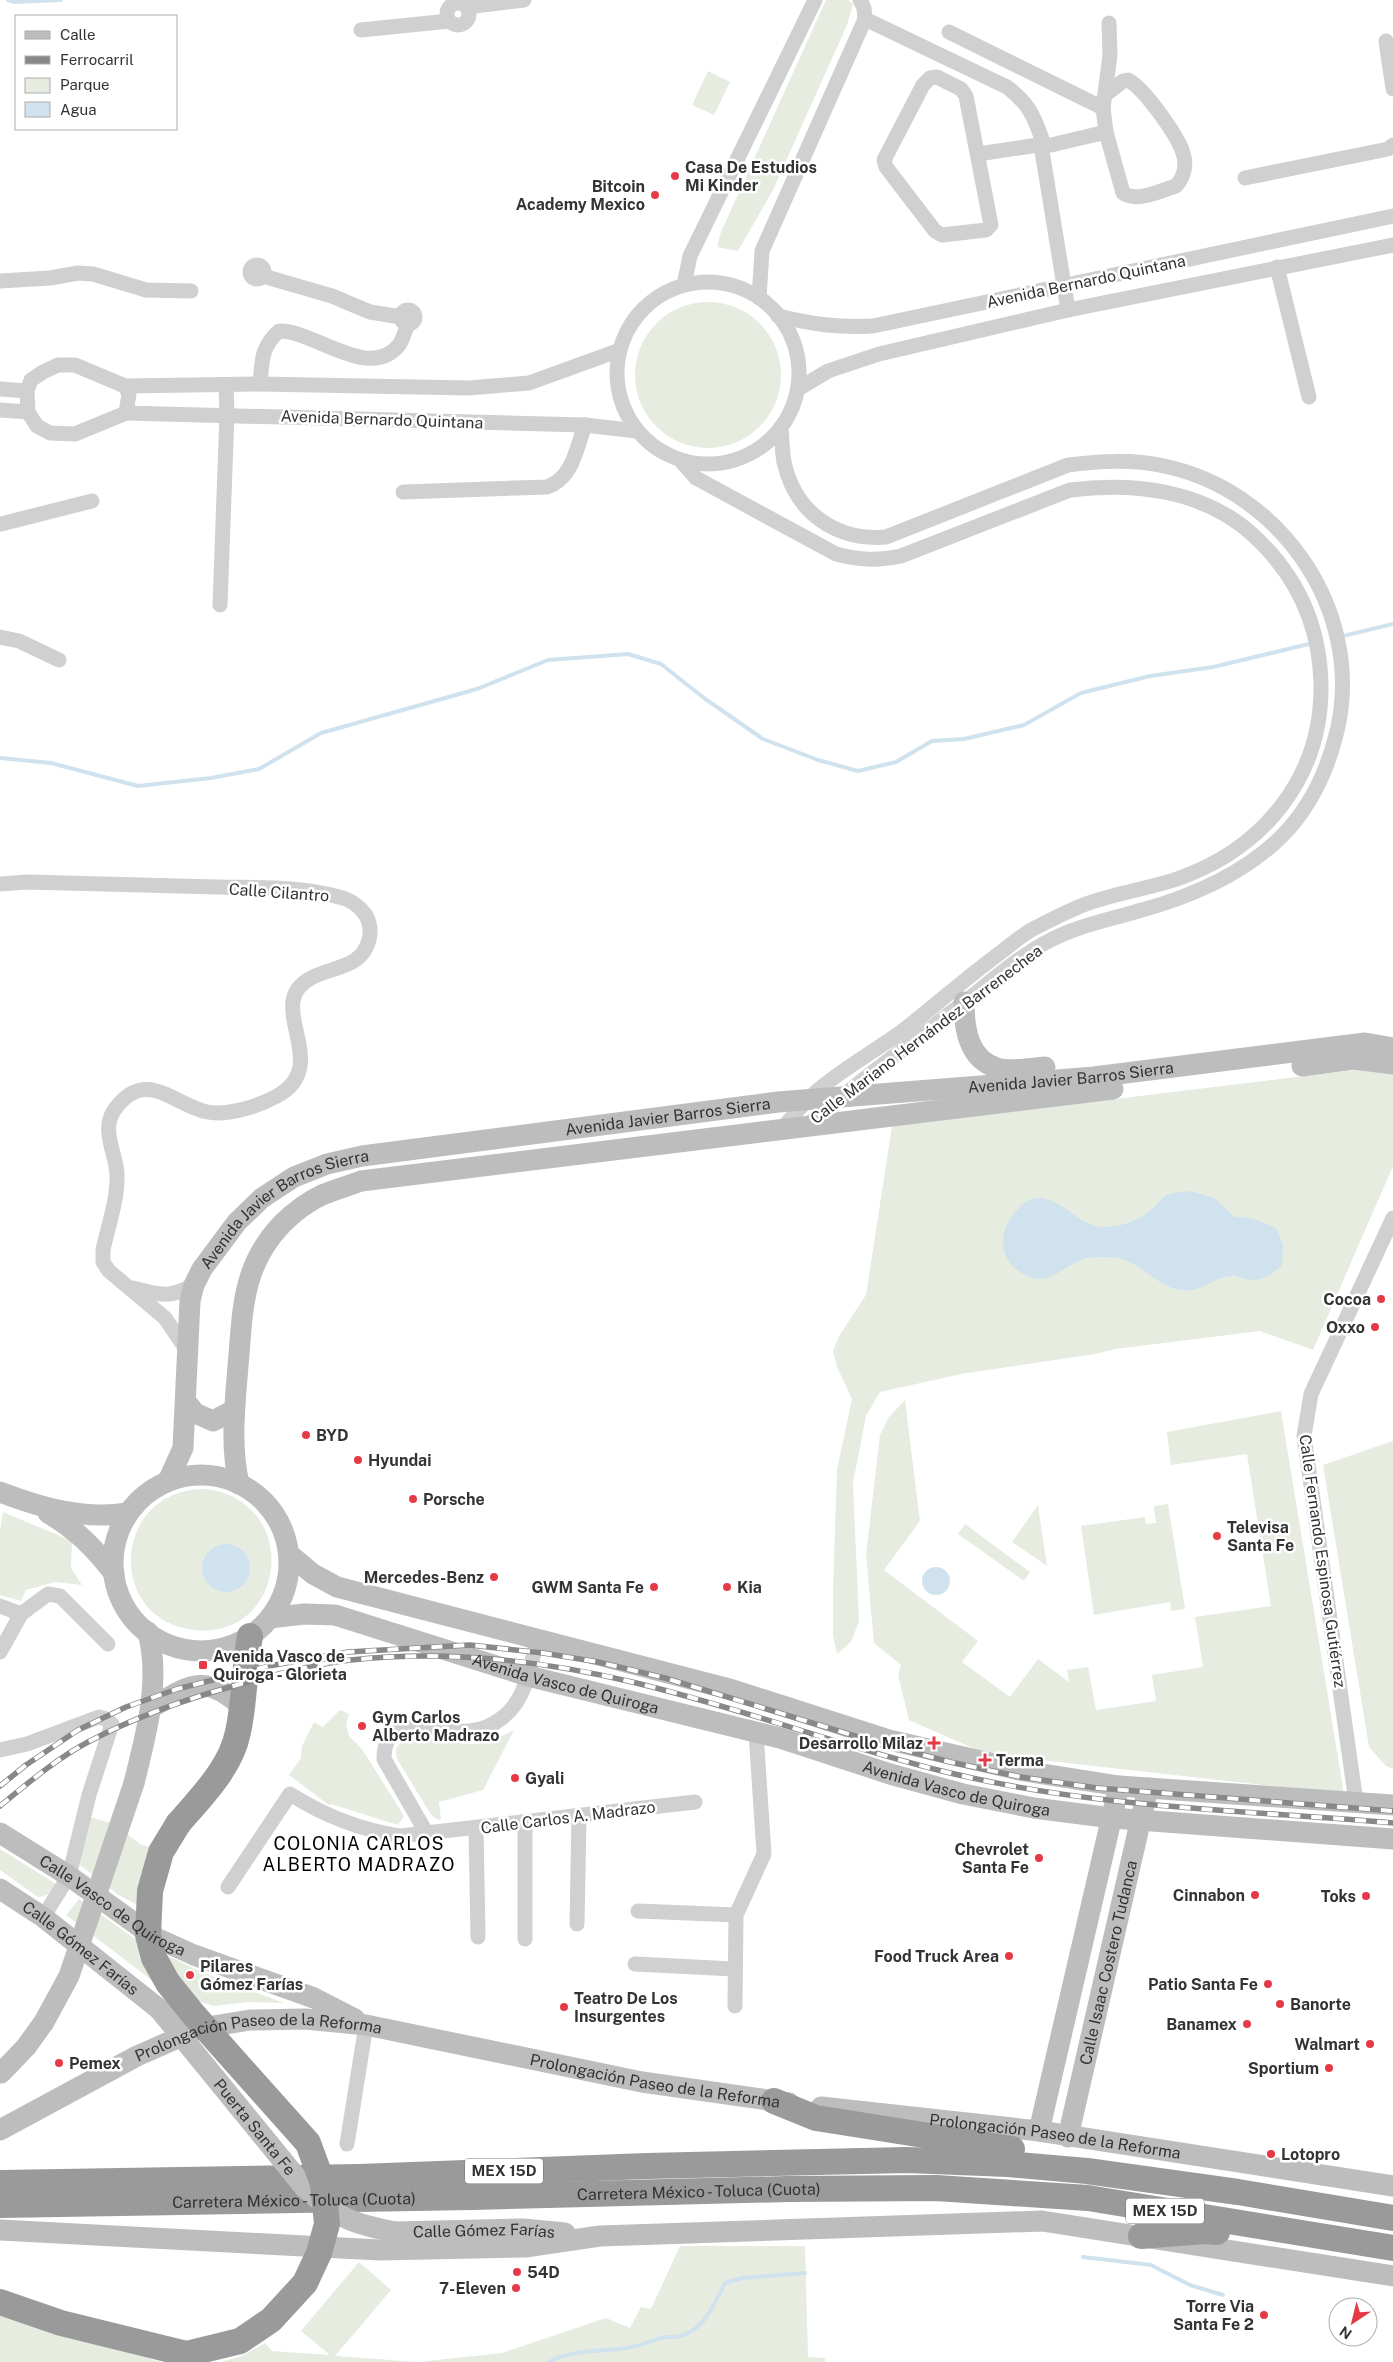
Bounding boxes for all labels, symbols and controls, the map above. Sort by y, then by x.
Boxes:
legend [15,15,178,130]
text: Calle [60,26,96,43]
text: Ferrocarril [60,51,134,68]
text: Parque [60,76,110,93]
text: Agua [60,101,97,118]
place label: Casa De Estudios Mi Kinder [685,158,817,195]
marker: Casa De Estudios Mi Kinder [669,170,681,182]
place label: Bitcoin Academy Mexico [516,177,645,214]
marker: Bitcoin Academy Mexico [649,189,661,201]
street label: Avenida Bernardo Quintana [985,251,1187,312]
street label: Avenida Bernardo Quintana [280,406,484,433]
street label: Calle Cilantro [228,880,330,905]
street label: Calle Mariano Hernández Barrenechea [807,941,1046,1128]
street label: Avenida Javier Barros Sierra [967,1058,1175,1097]
street label: Avenida Javier Barros Sierra [564,1094,772,1140]
street label: Avenida Javier Barros Sierra [196,1146,370,1273]
place label: Cocoa [1323,1290,1371,1309]
marker: Cocoa [1375,1293,1387,1305]
place label: Oxxo [1326,1318,1365,1337]
marker: Oxxo [1369,1321,1381,1333]
place label: BYD [316,1426,349,1445]
marker: BYD [300,1429,312,1441]
street label: Calle Fernando Espinosa Gutiérrez [1295,1433,1350,1689]
place label: Hyundai [368,1451,431,1470]
marker: Hyundai [352,1454,364,1466]
place label: Porsche [423,1490,485,1509]
marker: Porsche [407,1493,419,1505]
place label: Televisa Santa Fe [1227,1518,1294,1555]
marker: Televisa Santa Fe [1211,1530,1223,1542]
place label: Mercedes-Benz [364,1568,484,1587]
marker: Mercedes-Benz [488,1571,500,1583]
place label: GWM Santa Fe [531,1578,644,1597]
place label: Kia [737,1578,762,1597]
marker: GWM Santa Fe [648,1581,660,1593]
marker: Kia [721,1581,733,1593]
place label: Avenida Vasco de Quiroga - Glorieta [213,1647,347,1684]
street label: Avenida Vasco de Quiroga [470,1650,661,1718]
marker: Avenida Vasco de Quiroga - Glorieta [197,1659,209,1671]
place label: Gym Carlos Alberto Madrazo [372,1708,499,1745]
marker: Gym Carlos Alberto Madrazo [356,1720,368,1732]
place label: Desarrollo Milaz [799,1734,923,1753]
marker: Desarrollo Milaz [927,1736,941,1750]
place label: Terma [996,1751,1044,1770]
marker: Terma [978,1753,992,1767]
street label: Avenida Vasco de Quiroga [860,1757,1051,1820]
place label: Gyali [525,1769,564,1788]
marker: Gyali [509,1772,521,1784]
street label: Calle Carlos A. Madrazo [480,1797,657,1838]
district label: COLONIA CARLOS ALBERTO MADRAZO [263,1833,455,1875]
place label: Chevrolet Santa Fe [955,1840,1029,1877]
street label: Calle Vasco de Quiroga [36,1851,188,1960]
marker: Chevrolet Santa Fe [1033,1852,1045,1864]
street label: Calle Isaac Costero Tudanca [1076,1858,1141,2067]
place label: Cinnabon [1173,1886,1245,1905]
place label: Toks [1321,1887,1356,1906]
marker: Cinnabon [1249,1889,1261,1901]
marker: Toks [1360,1890,1372,1902]
street label: Calle Gómez Farías [19,1897,142,1999]
place label: Food Truck Area [874,1947,999,1966]
marker: Food Truck Area [1003,1950,1015,1962]
place label: Pilares Gómez Farías [200,1957,303,1994]
marker: Pilares Gómez Farías [184,1969,196,1981]
place label: Patio Santa Fe [1148,1975,1258,1994]
marker: Patio Santa Fe [1262,1978,1274,1990]
place label: Teatro De Los Insurgentes [574,1989,678,2026]
place label: Banorte [1290,1995,1351,2014]
marker: Banorte [1274,1998,1286,2010]
marker: Teatro De Los Insurgentes [558,2001,570,2013]
street label: Prolongación Paseo de la Reforma [132,2010,384,2066]
place label: Banamex [1166,2015,1238,2034]
marker: Banamex [1241,2018,1253,2030]
place label: Walmart [1295,2035,1360,2054]
marker: Walmart [1364,2038,1376,2050]
street label: Prolongación Paseo de la Reforma [528,2050,781,2112]
place label: Pemex [69,2054,121,2073]
marker: Pemex [53,2057,65,2069]
place label: Sportium [1248,2059,1319,2078]
marker: Sportium [1323,2062,1335,2074]
street label: Puerta Santa Fe [210,2075,300,2179]
street label: Prolongación Paseo de la Reforma [928,2110,1182,2163]
place label: Lotopro [1281,2145,1340,2164]
marker: Lotopro [1265,2148,1277,2160]
road number: MEX 15D [465,2158,543,2184]
street label: Carretera México - Toluca (Cuota) [577,2180,821,2204]
street label: Carretera México - Toluca (Cuota) [172,2189,416,2212]
road number: MEX 15D [1126,2198,1204,2224]
street label: Calle Gómez Farías [413,2220,556,2242]
place label: 54D [527,2263,560,2282]
marker: 54D [511,2266,523,2278]
place label: 7-Eleven [439,2279,506,2298]
marker: 7-Eleven [510,2282,522,2294]
place label: Torre Via Santa Fe 2 [1173,2297,1254,2334]
north arrow [1328,2297,1378,2347]
marker: Torre Via Santa Fe 2 [1258,2309,1270,2321]
text: N [1336,2323,1355,2342]

